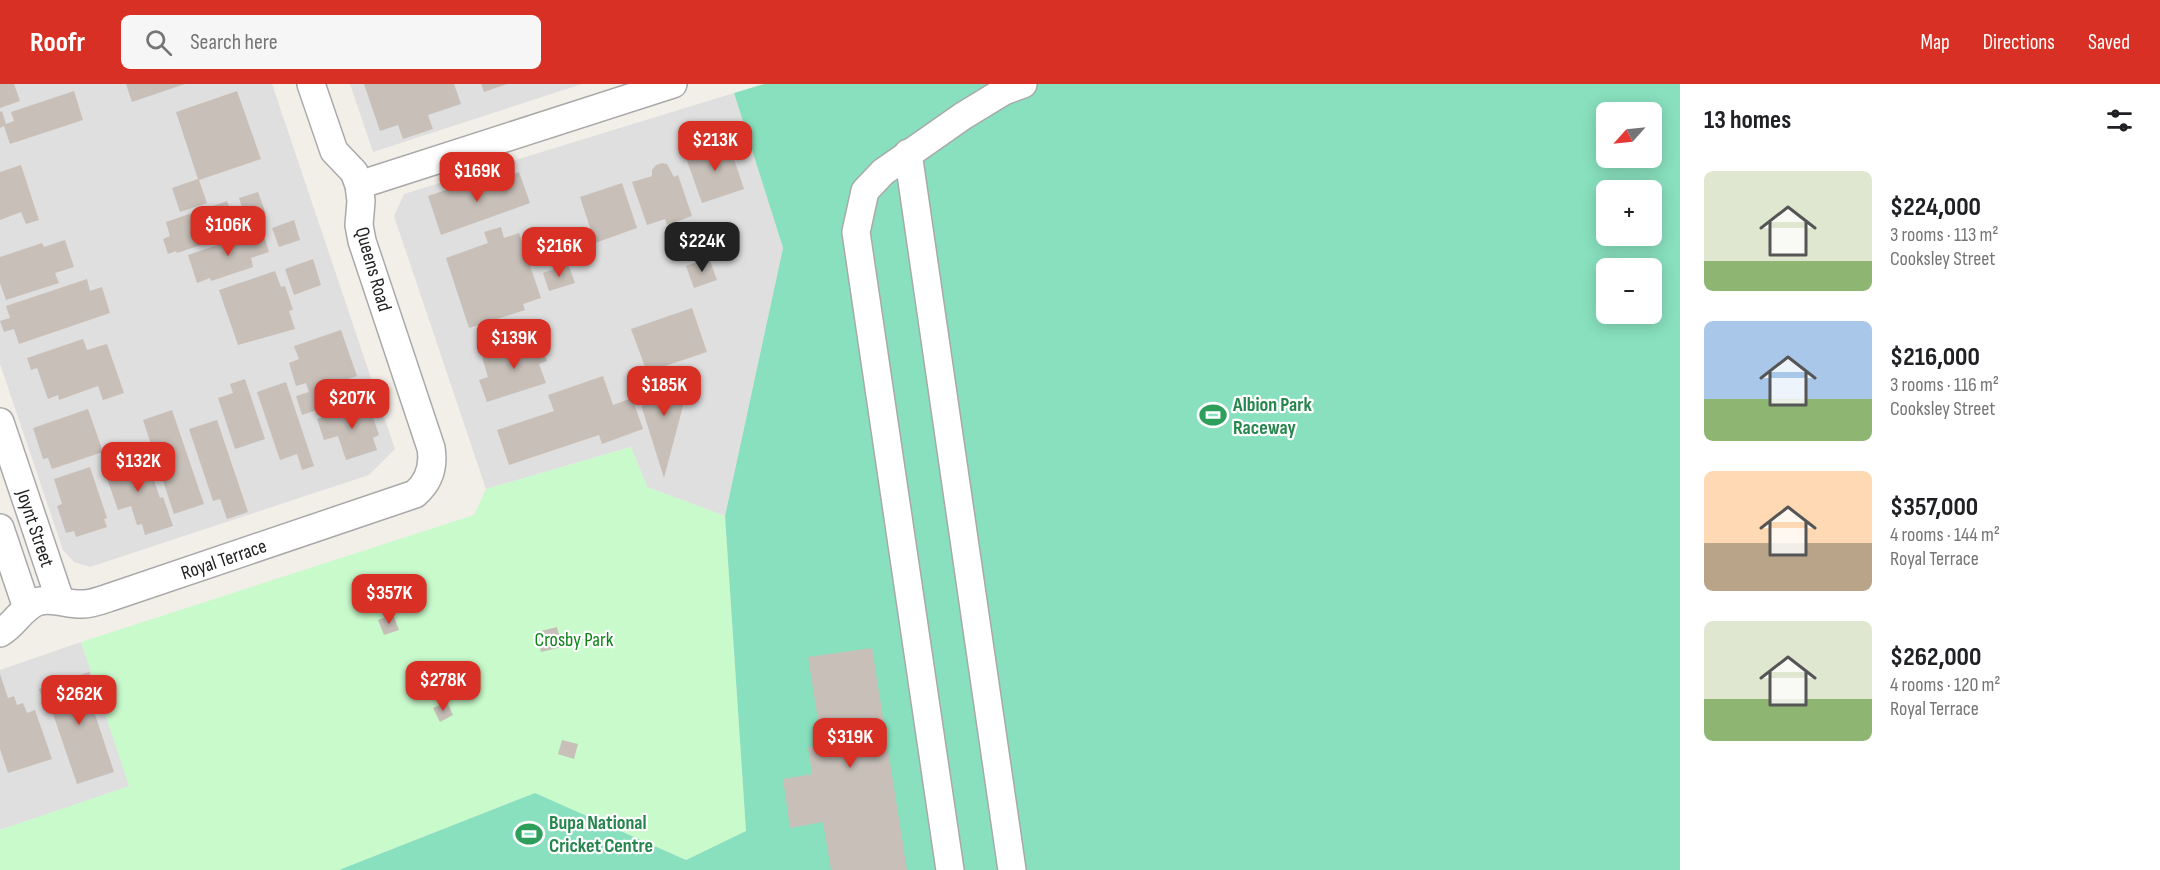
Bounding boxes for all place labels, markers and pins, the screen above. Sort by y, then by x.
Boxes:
pin: $213K [673,121,757,172]
pin: $169K [435,152,519,203]
pin: $106K [186,206,270,257]
pin: $224K [660,222,744,273]
pin: $216K [517,227,601,278]
pin: $139K [472,319,556,370]
pin: $185K [622,366,706,417]
pin: $207K [310,379,394,430]
place label: Albion Park Raceway [1232,393,1312,440]
sports icon: Albion Park Raceway [1198,400,1228,430]
pin: $132K [96,442,180,493]
pin: $357K [347,574,431,625]
pin: $278K [401,661,485,712]
pin: $262K [37,675,121,726]
pin: $319K [808,718,892,769]
place label: Bupa National Cricket Centre [549,811,653,858]
sports icon: Bupa National Cricket Centre [514,819,544,849]

